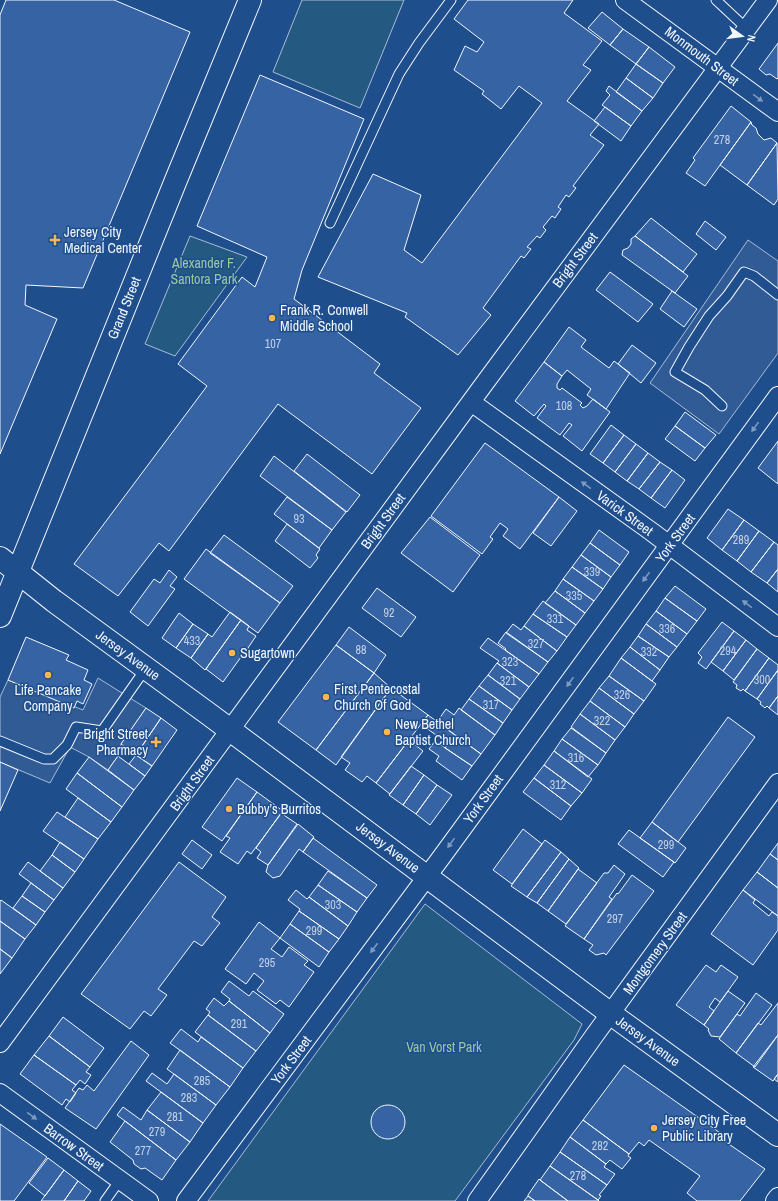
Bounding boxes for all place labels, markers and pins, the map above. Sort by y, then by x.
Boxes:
place label: Jersey City Medical Center [64,223,142,257]
marker: Jersey City Medical Center [49,234,61,246]
place label: Frank R. Conwell Middle School [280,301,368,335]
marker: Frank R. Conwell Middle School [267,313,277,323]
place label: Sugartown [240,644,295,662]
marker: Sugartown [227,648,237,658]
marker: Life Pancake Company [43,670,53,680]
place label: First Pentecostal Church Of God [334,680,420,714]
place label: Life Pancake Company [14,681,82,715]
marker: First Pentecostal Church Of God [321,692,331,702]
place label: New Bethel Baptist Church [395,715,471,749]
place label: Bright Street Pharmacy [84,725,148,759]
marker: New Bethel Baptist Church [382,727,392,737]
marker: Bright Street Pharmacy [151,737,161,747]
place label: Bubby’s Burritos [237,800,321,818]
marker: Bubby’s Burritos [224,804,234,814]
place label: Jersey City Free Public Library [662,1111,746,1145]
marker: Jersey City Free Public Library [649,1123,659,1133]

